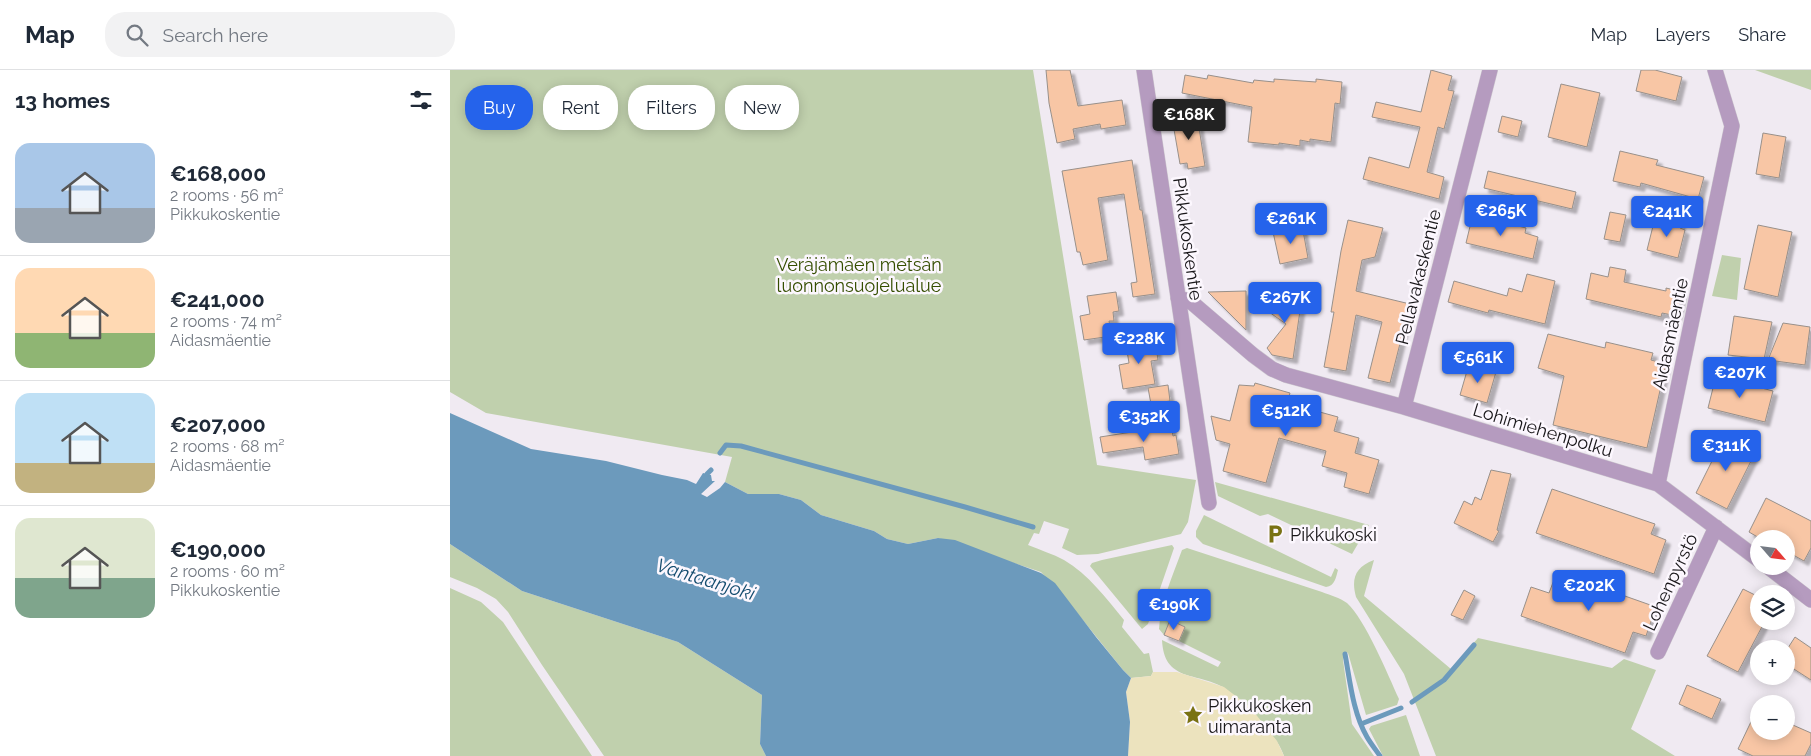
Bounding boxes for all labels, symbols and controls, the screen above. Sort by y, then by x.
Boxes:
search box [105,12,455,57]
text: Map [25,20,75,49]
icon: search [123,21,151,49]
text: Search here [163,24,268,46]
text: Map [1591,24,1627,45]
text: Layers [1655,24,1710,45]
text: Share [1738,24,1786,45]
chip: Buy [465,85,533,130]
chip: Rent [543,85,618,130]
chip: Filters [628,85,715,130]
chip: New [725,85,799,130]
icon: filters [407,86,435,114]
text: 13 homes [15,88,110,113]
pin: €168K [1154,98,1224,141]
text: €168K [1164,105,1214,124]
text: €168,000 [170,161,266,186]
icon: home [55,163,115,223]
street label: Pikkukoskentie [1169,176,1207,302]
text: 2 rooms · 56 m² [170,186,284,205]
pin: €265K [1466,194,1536,237]
pin: €241K [1632,196,1702,238]
text: €265K [1475,201,1527,220]
pin: €261K [1256,202,1326,245]
text: €241K [1642,202,1692,221]
text: Pikkukoskentie [170,205,280,224]
street label: Pellavakaskentie [1391,207,1445,347]
text: €261K [1266,209,1316,228]
park label: Veräjämäen metsän luonnonsuojelualue [776,254,942,296]
street label: Aidasmäentie [1648,276,1692,392]
pin: €267K [1250,282,1320,324]
text: €241,000 [170,287,265,312]
icon: home [55,288,115,348]
text: €267K [1259,288,1311,307]
text: 2 rooms · 74 m² [170,312,282,331]
pin: €228K [1104,322,1174,365]
text: €228K [1113,329,1165,348]
text: Aidasmäentie [170,331,271,350]
pin: €561K [1443,342,1513,384]
text: €561K [1453,348,1503,367]
pin: €207K [1705,356,1775,399]
text: €207K [1714,363,1766,382]
pin: €512K [1251,394,1321,437]
street label: Lohimiehenpolku [1471,399,1615,461]
pin: €352K [1109,400,1179,443]
text: €512K [1261,401,1311,420]
text: €352K [1119,407,1169,426]
text: €207,000 [170,412,266,437]
icon: home [55,413,115,473]
pin: €311K [1691,430,1761,472]
text: €311K [1702,436,1750,455]
text: 2 rooms · 68 m² [170,437,285,456]
text: Aidasmäentie [170,456,271,475]
parking icon: Pikkukoski [1264,523,1286,545]
place label: Pikkukoski [1290,524,1377,545]
street label: Lohenpyrstö [1638,530,1702,634]
north arrow [1750,530,1795,575]
map controls [1750,530,1795,740]
text: €190,000 [170,537,266,562]
icon: home [55,538,115,598]
water label: Vantaanjoki [654,554,759,605]
text: 2 rooms · 60 m² [170,562,285,581]
pin: €202K [1554,570,1624,612]
text: €202K [1563,576,1615,595]
text: Pikkukoskentie [170,581,280,600]
button: layers [1750,585,1795,630]
pin: €190K [1139,588,1209,631]
text: €190K [1149,595,1199,614]
button: + [1750,640,1795,685]
place label: Pikkukosken uimaranta [1208,695,1311,737]
button: − [1750,695,1795,740]
place icon: Pikkukosken uimaranta [1182,704,1204,726]

